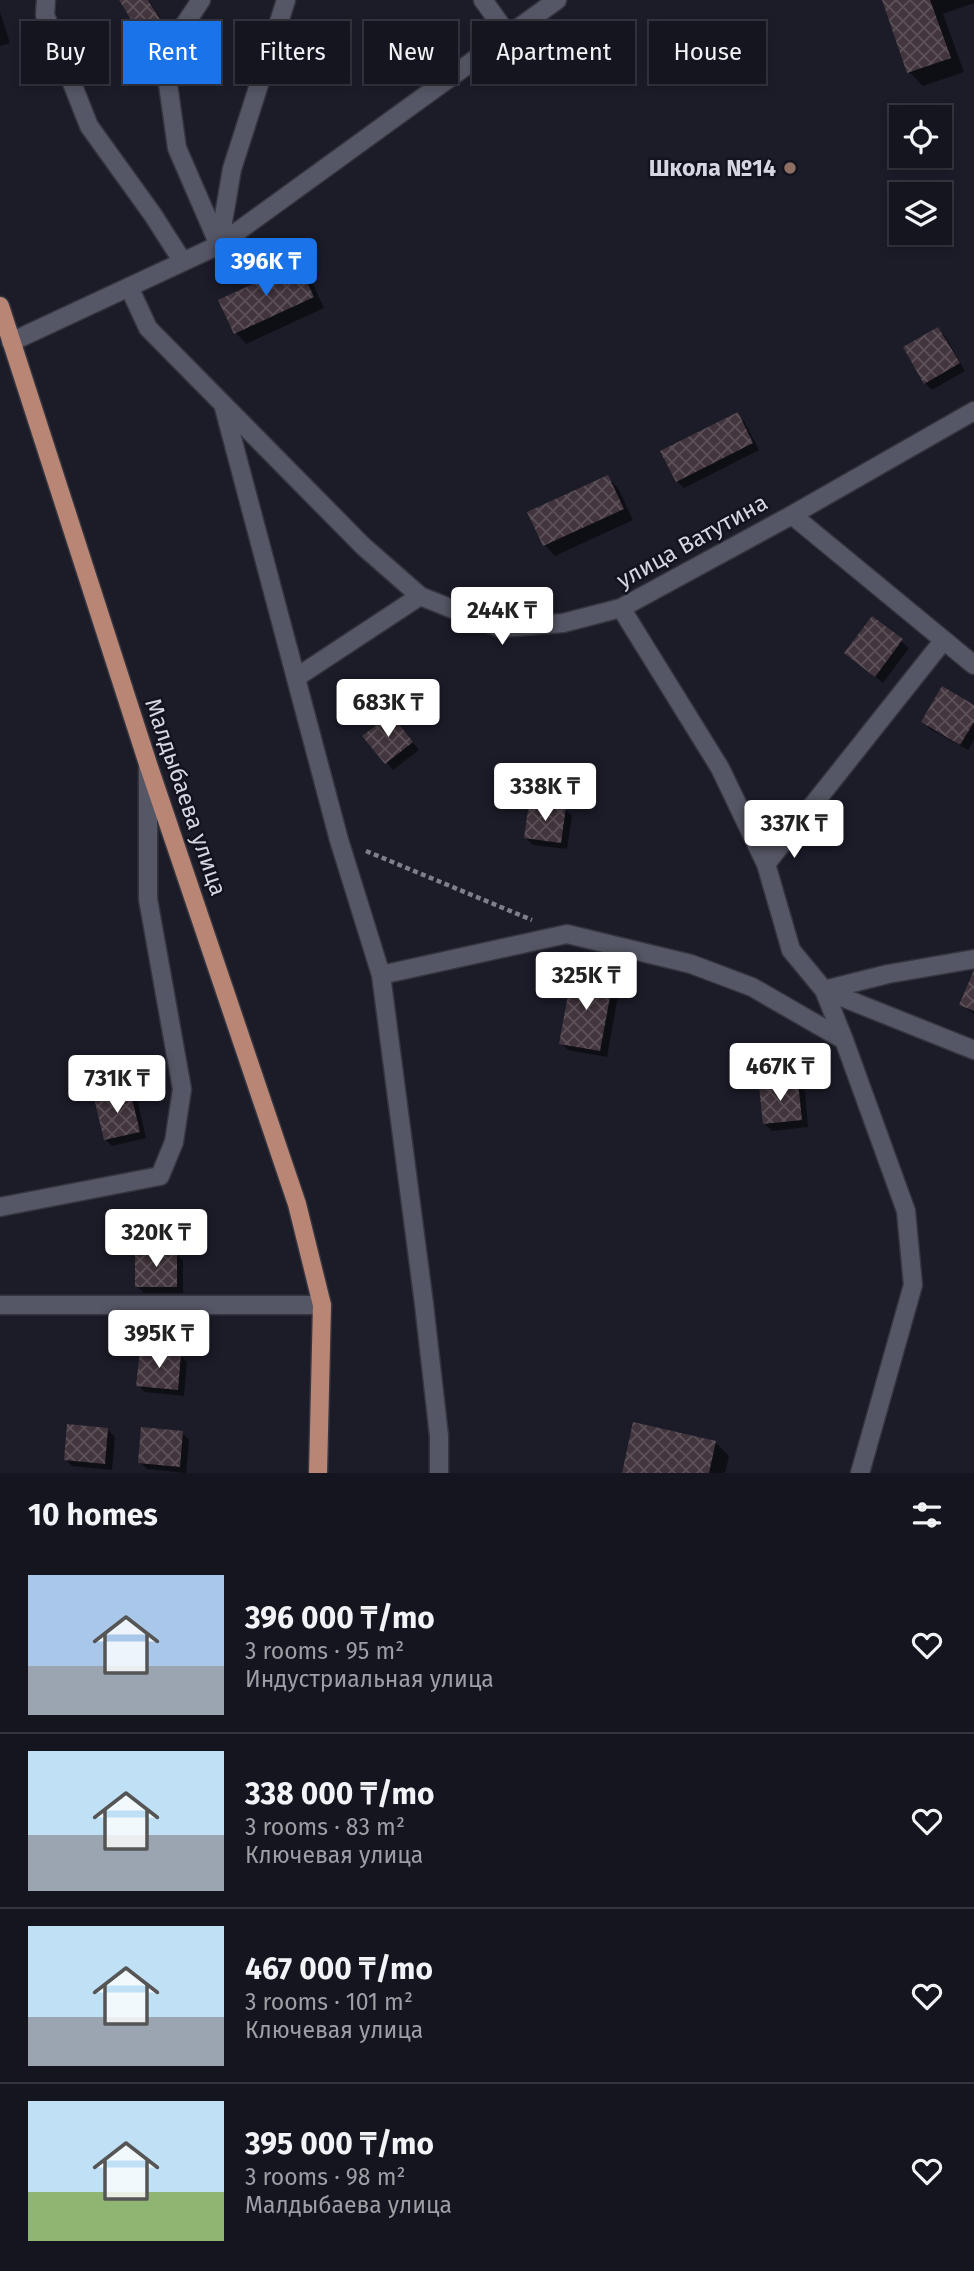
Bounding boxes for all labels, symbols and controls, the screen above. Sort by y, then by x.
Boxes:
chip: Buy [21,21,109,84]
chip: Rent [123,21,221,84]
chip: Filters [235,21,350,84]
chip: New [364,21,458,84]
chip: Apartment [472,21,635,84]
chip: House [649,21,766,84]
map controls [889,105,952,245]
button: locate [889,105,952,168]
place label: Школа №14 [649,154,776,182]
marker: Школа №14 [782,160,798,176]
button: layers [889,182,952,245]
pin: 396K ₸ [209,238,323,298]
text: 396K ₸ [231,247,301,275]
street label: улица Ватутина [612,488,772,594]
pin: 244K ₸ [445,588,559,647]
text: 244K ₸ [467,596,537,624]
pin: 683K ₸ [331,680,445,739]
text: 683K ₸ [353,688,423,716]
street label: Малдыбаева улица [139,695,233,899]
pin: 338K ₸ [488,764,602,823]
text: 338K ₸ [510,772,580,800]
pin: 337K ₸ [737,800,851,860]
text: 337K ₸ [760,809,828,837]
pin: 325K ₸ [529,953,643,1012]
text: 325K ₸ [552,961,620,989]
pin: 467K ₸ [723,1044,837,1103]
text: 467K ₸ [746,1052,814,1080]
pin: 731K ₸ [60,1056,174,1115]
text: 731K ₸ [84,1064,150,1092]
pin: 320K ₸ [99,1210,213,1269]
text: 320K ₸ [121,1218,191,1246]
pin: 395K ₸ [102,1310,216,1370]
text: 395K ₸ [124,1319,194,1347]
icon: filters [908,1496,946,1534]
text: 10 homes [28,1497,158,1533]
text: 396 000 ₸/mo [245,1600,435,1636]
icon: home [84,1603,168,1687]
icon: heart [908,1626,946,1664]
text: 3 rooms · 95 m² [245,1637,404,1665]
text: Индустриальная улица [245,1665,494,1693]
text: 338 000 ₸/mo [245,1776,434,1812]
icon: home [84,1779,168,1863]
icon: heart [908,1802,946,1840]
text: 3 rooms · 83 m² [245,1813,405,1841]
text: Ключевая улица [245,1841,423,1869]
text: 467 000 ₸/mo [245,1951,433,1987]
icon: home [84,1954,168,2038]
icon: heart [908,1977,946,2015]
text: 3 rooms · 101 m² [245,1988,413,2016]
text: Ключевая улица [245,2016,423,2044]
text: 395 000 ₸/mo [245,2126,434,2162]
icon: home [84,2129,168,2213]
icon: heart [908,2152,946,2190]
text: 3 rooms · 98 m² [245,2163,405,2191]
text: Малдыбаева улица [245,2191,452,2219]

